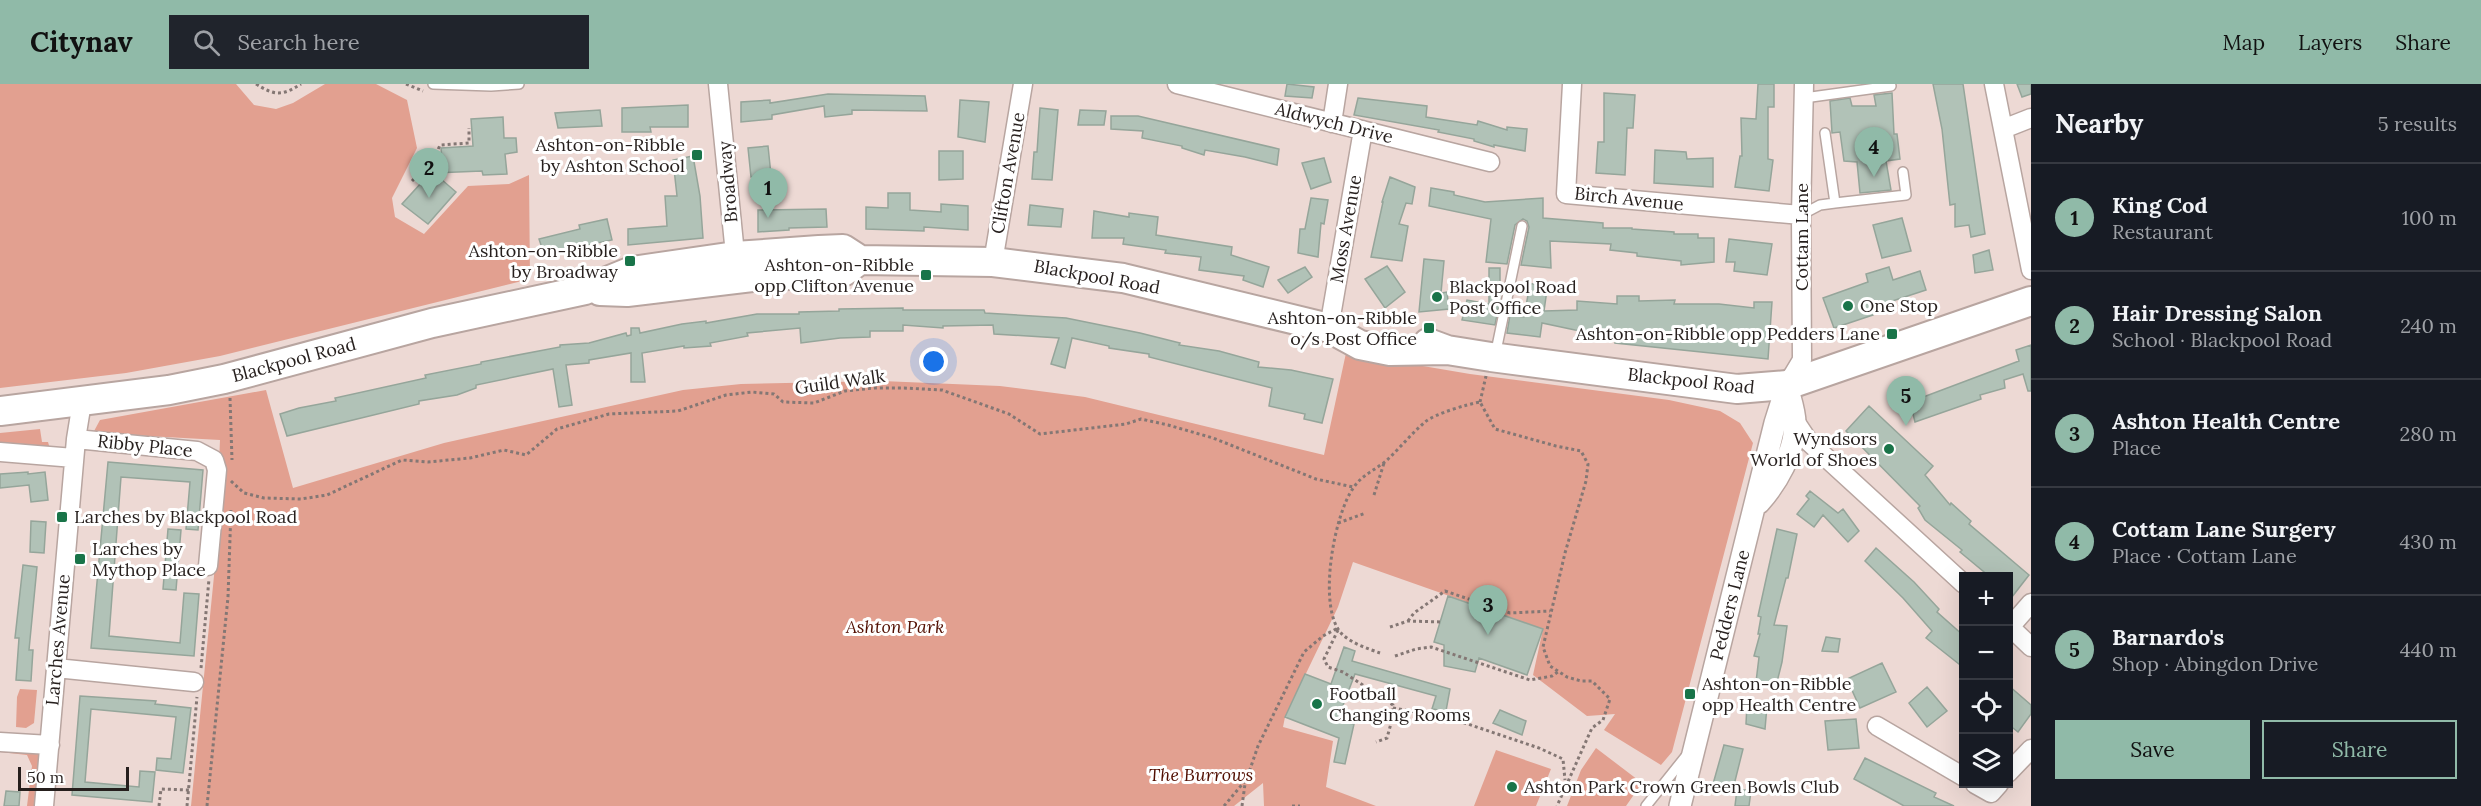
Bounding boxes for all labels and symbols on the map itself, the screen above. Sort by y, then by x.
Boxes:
street label: Aldwych Drive [1272,97,1396,148]
street label: Clifton Avenue [985,110,1030,236]
pin: 4 [1854,128,1894,177]
place label: Ashton-on-Ribble by Ashton School [535,133,685,177]
street label: Broadway [712,140,743,224]
pin: 2 [410,148,448,198]
marker: Ashton-on-Ribble by Ashton School [690,148,704,162]
pin: 1 [748,168,788,218]
street label: Moss Avenue [1325,173,1366,285]
street label: Birch Avenue [1573,181,1685,216]
street label: Cottam Lane [1790,183,1813,291]
place label: Ashton-on-Ribble by Broadway [468,239,618,283]
place label: Ashton-on-Ribble opp Clifton Avenue [754,253,914,297]
marker: Ashton-on-Ribble by Broadway [623,254,637,268]
street label: Blackpool Road [1032,254,1162,299]
marker: Ashton-on-Ribble opp Clifton Avenue [919,268,933,282]
place label: Blackpool Road Post Office [1449,275,1577,319]
marker: Blackpool Road Post Office [1430,290,1444,304]
place label: One Stop [1860,294,1938,317]
marker: One Stop [1841,299,1855,313]
place label: Ashton-on-Ribble o/s Post Office [1267,306,1417,350]
marker: Ashton-on-Ribble o/s Post Office [1422,321,1436,335]
place label: Ashton-on-Ribble opp Pedders Lane [1575,322,1880,345]
marker: Ashton-on-Ribble opp Pedders Lane [1885,327,1899,341]
street label: Blackpool Road [229,332,359,387]
your location [919,347,948,376]
street label: Blackpool Road [1626,362,1756,399]
street label: Guild Walk [793,364,887,399]
pin: 5 [1886,376,1926,426]
place label: Wyndsors World of Shoes [1750,427,1877,471]
street label: Ribby Place [96,429,194,462]
marker: Wyndsors World of Shoes [1882,442,1896,456]
place label: Larches by Blackpool Road [74,505,297,528]
marker: Larches by Blackpool Road [55,510,69,524]
place label: Larches by Mythop Place [92,537,206,581]
street label: Pedders Lane [1705,547,1754,663]
marker: Larches by Mythop Place [73,552,87,566]
street label: Larches Avenue [40,573,75,707]
pin: 3 [1468,586,1508,635]
park label: Ashton Park [845,615,944,638]
place label: Ashton-on-Ribble opp Health Centre [1701,672,1857,716]
place label: Football Changing Rooms [1329,682,1470,726]
marker: Ashton-on-Ribble opp Health Centre [1683,687,1697,701]
marker: Football Changing Rooms [1310,697,1324,711]
park label: The Burrows [1149,763,1253,786]
scale bar [18,764,129,792]
place label: Ashton Park Crown Green Bowls Club [1523,775,1839,798]
marker: Ashton Park Crown Green Bowls Club [1505,780,1519,794]

